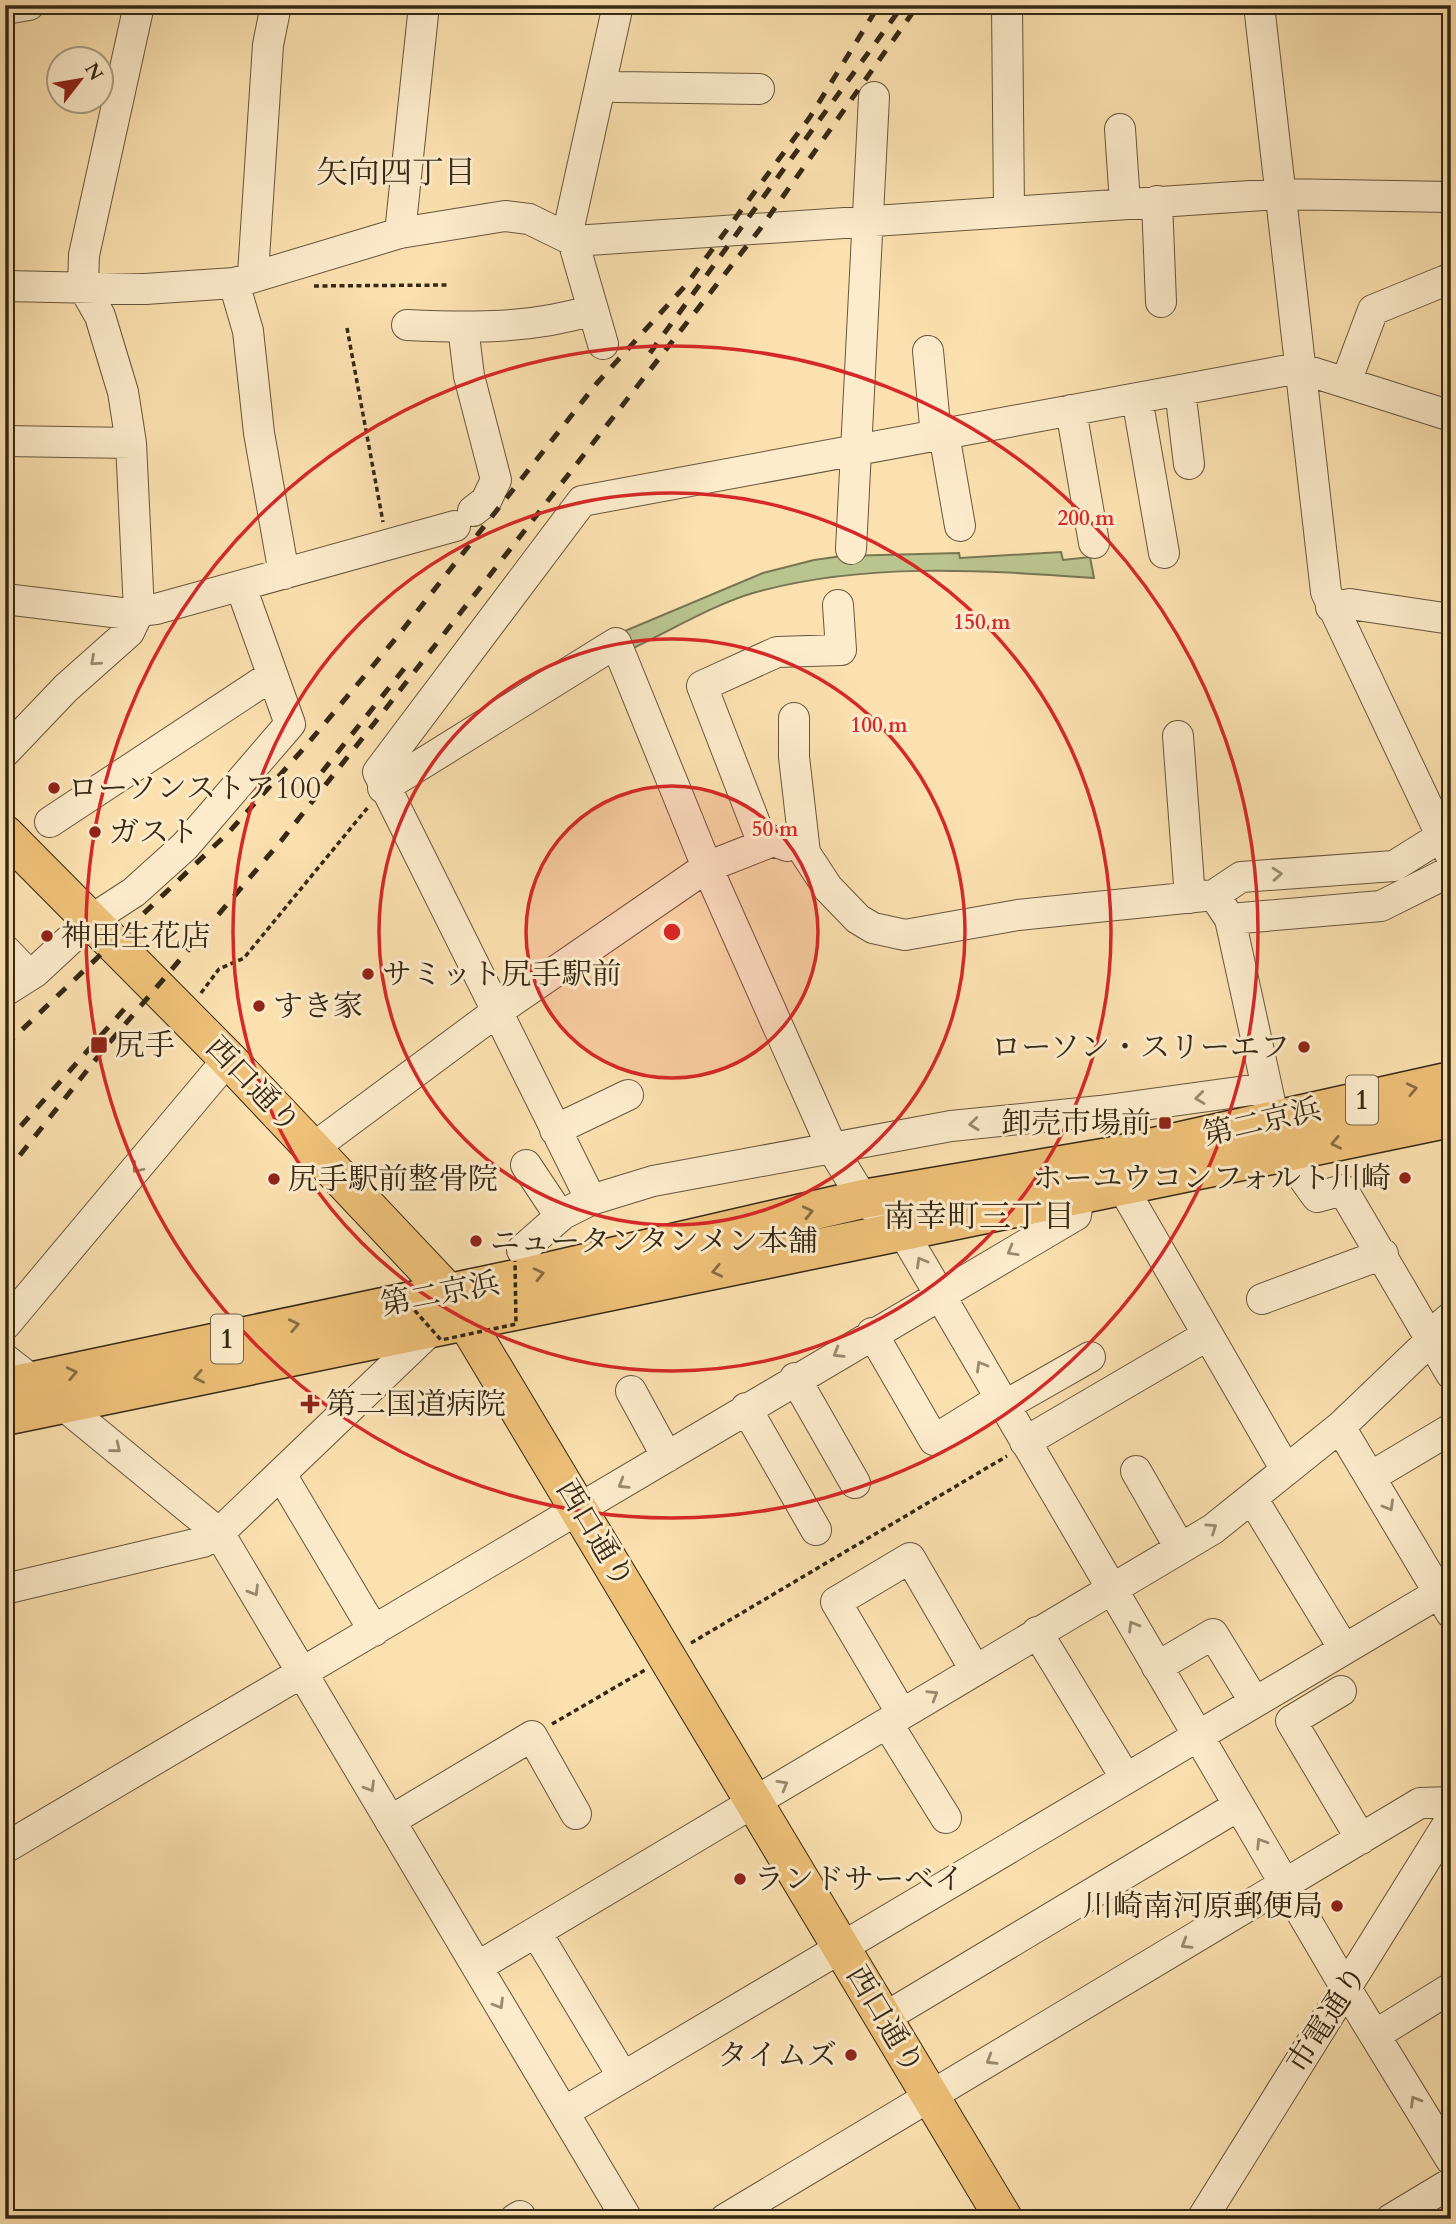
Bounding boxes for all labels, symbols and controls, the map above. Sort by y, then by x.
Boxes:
north arrow [46,46,116,116]
text: N [78,58,109,86]
district label: 矢向四丁目 [316,151,476,195]
text: 200 m [1057,504,1115,533]
text: 150 m [953,608,1011,637]
one-way arrow [90,653,103,665]
text: 100 m [850,711,908,740]
place label: ローソンストア100 [68,768,321,809]
marker: ローソンストア100 [46,780,62,796]
place label: ガスト [109,812,199,853]
text: 50 m [752,815,799,844]
marker: ガスト [87,824,103,840]
one-way arrow [1271,867,1282,882]
place label: 神田生花店 [61,916,211,957]
centre of rings [660,920,684,944]
marker: 神田生花店 [39,928,55,944]
place label: サミット尻手駅前 [382,954,621,995]
marker: サミット尻手駅前 [360,966,376,982]
place label: すき家 [273,986,363,1027]
marker: すき家 [251,998,267,1014]
place label: 尻手 [115,1025,175,1066]
place label: ローソン・スリーエフ [991,1027,1290,1068]
street label: 西口通り [197,1028,309,1142]
marker: 尻手 [89,1035,109,1055]
marker: ローソン・スリーエフ [1296,1039,1312,1055]
road number: 1 [1346,1076,1378,1124]
one-way arrow [1406,1083,1418,1097]
street label: 第二京浜 [1199,1089,1325,1155]
one-way arrow [1194,1090,1205,1105]
place label: 卸売市場前 [1001,1103,1151,1144]
marker: 卸売市場前 [1157,1115,1173,1131]
one-way arrow [968,1116,979,1131]
one-way arrow [1330,1134,1342,1149]
place label: ホーユウコンフォルト川崎 [1033,1158,1391,1199]
one-way arrow [133,1159,145,1172]
place label: 尻手駅前整骨院 [288,1159,498,1200]
marker: ホーユウコンフォルト川崎 [1397,1170,1413,1186]
marker: 尻手駅前整骨院 [266,1171,282,1187]
district label: 南幸町三丁目 [883,1195,1075,1239]
one-way arrow [802,1206,814,1220]
place label: ニュータンタンメン本舗 [490,1221,818,1262]
marker: ニュータンタンメン本舗 [468,1233,484,1249]
one-way arrow [1006,1243,1019,1256]
one-way arrow [916,1257,929,1270]
street label: 第二京浜 [377,1262,503,1326]
one-way arrow [711,1262,723,1277]
one-way arrow [533,1268,545,1282]
road number: 1 [211,1314,243,1364]
one-way arrow [288,1318,300,1333]
one-way arrow [833,1345,846,1358]
one-way arrow [976,1361,989,1373]
one-way arrow [66,1367,78,1381]
one-way arrow [193,1368,205,1383]
place label: 第二国道病院 [326,1384,506,1425]
marker: 第二国道病院 [300,1394,320,1414]
one-way arrow [108,1440,121,1453]
street label: 西口通り [547,1472,643,1596]
one-way arrow [617,1475,630,1488]
one-way arrow [1381,1498,1394,1511]
one-way arrow [1205,1523,1218,1536]
one-way arrow [246,1584,259,1597]
one-way arrow [1128,1621,1141,1634]
one-way arrow [926,1691,939,1704]
one-way arrow [362,1779,375,1792]
one-way arrow [776,1780,789,1793]
one-way arrow [1257,1837,1270,1850]
place label: ランドサーベイ [754,1859,964,1900]
marker: ランドサーベイ [732,1871,748,1887]
place label: 川崎南河原郵便局 [1083,1886,1323,1927]
marker: 川崎南河原郵便局 [1329,1898,1345,1914]
one-way arrow [1181,1935,1194,1948]
street label: 西口通り [837,1958,933,2082]
street label: 市電通り [1277,1958,1377,2080]
one-way arrow [491,1996,504,2009]
place label: タイムズ [718,2035,837,2076]
marker: タイムズ [843,2047,859,2063]
one-way arrow [985,2052,998,2065]
one-way arrow [1411,2096,1424,2109]

